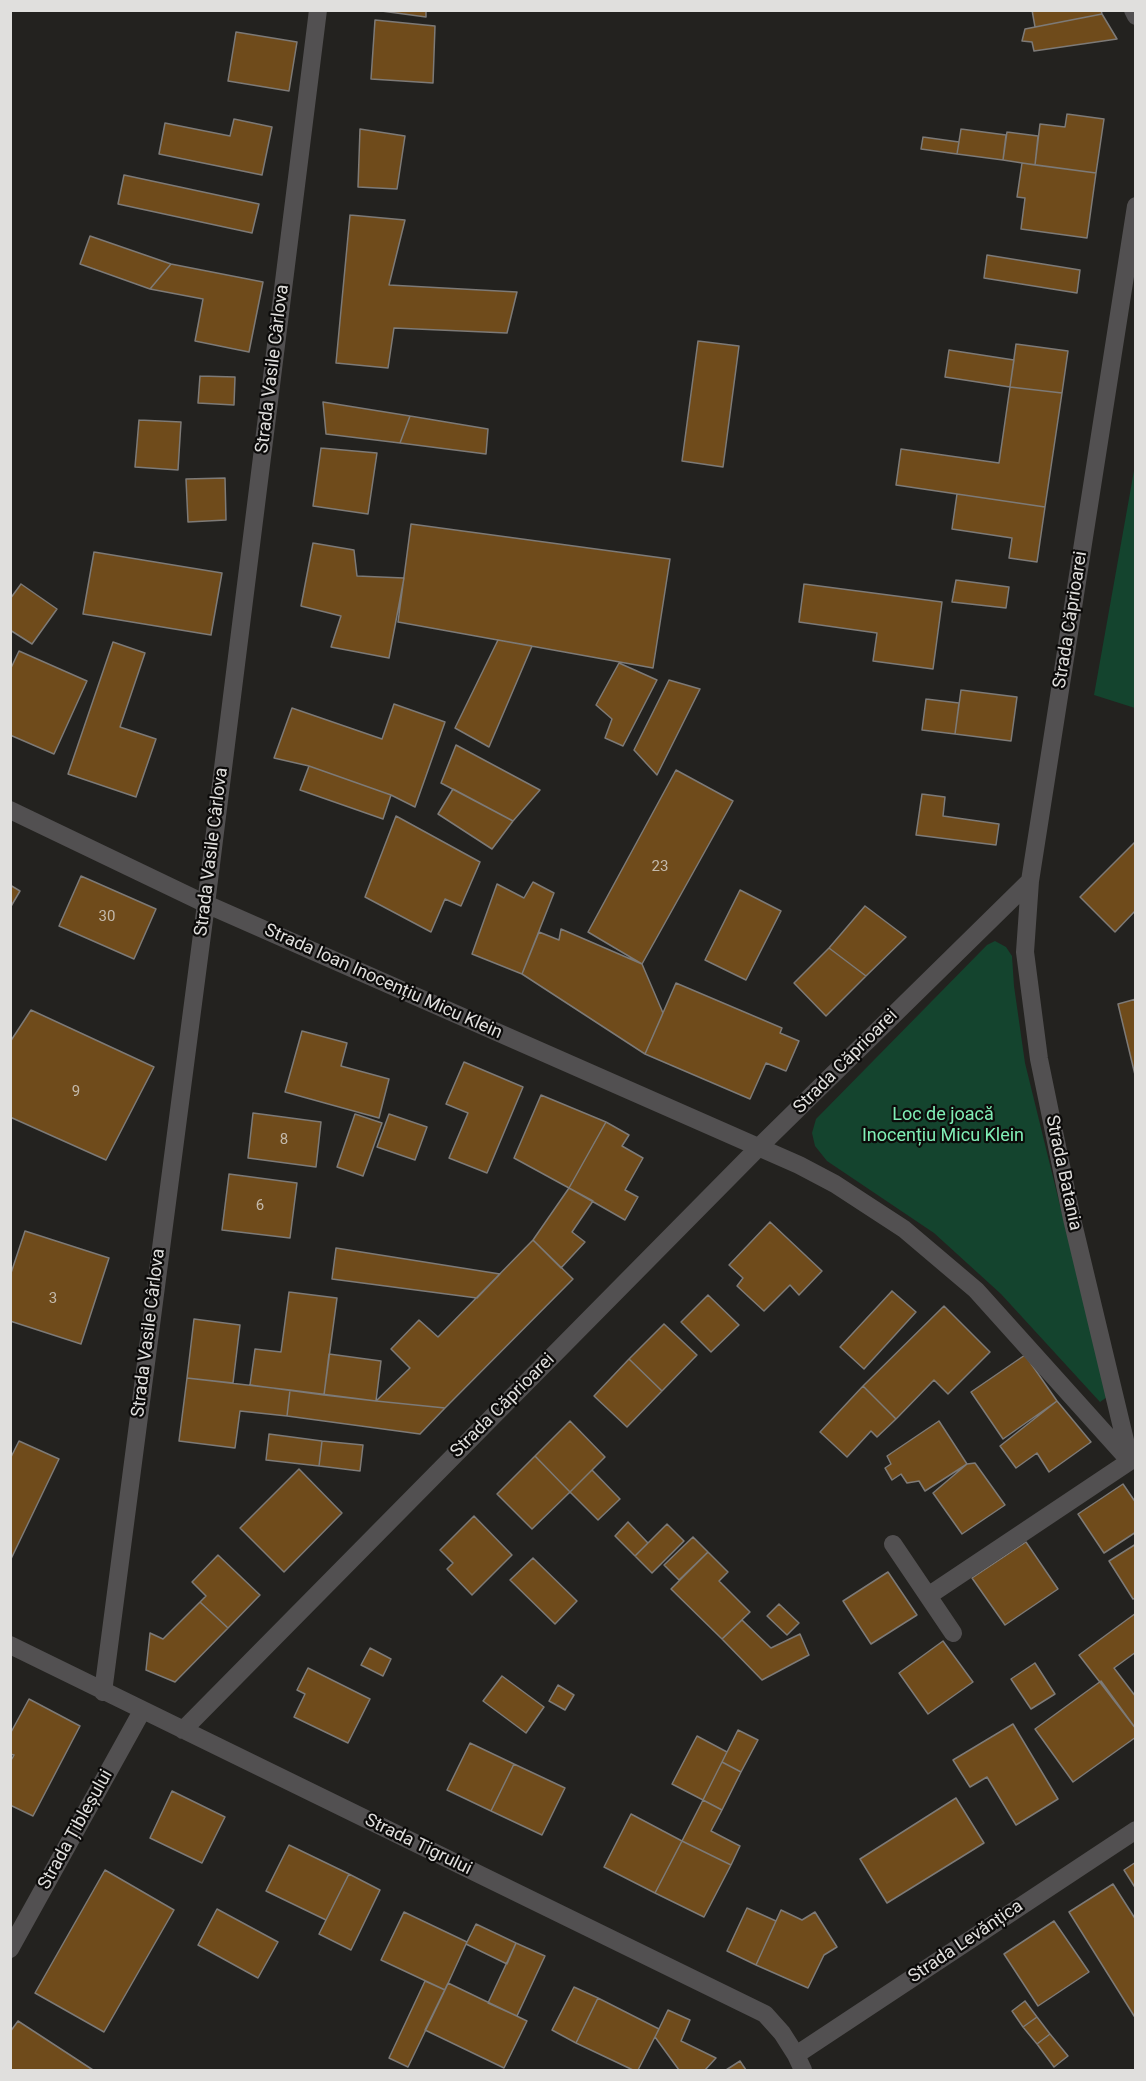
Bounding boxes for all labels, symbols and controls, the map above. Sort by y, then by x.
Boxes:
street label: Strada Vasile Cârlova [252,283,294,455]
street label: Strada Căprioarei [1049,550,1093,690]
street label: Strada Vasile Cârlova [191,766,233,938]
house number: 23 [652,858,668,876]
house number: 30 [99,908,115,926]
street label: Strada Ioan Inocențiu Micu Klein [261,920,505,1044]
street label: Strada Căprioarei [789,1005,903,1119]
house number: 9 [72,1083,80,1101]
park label: Loc de joacă Inocențiu Micu Klein [862,1104,1024,1146]
street label: Strada Batania [1040,1113,1086,1233]
house number: 8 [280,1131,288,1149]
house number: 6 [256,1197,264,1215]
street label: Strada Vasile Cârlova [128,1247,170,1419]
house number: 3 [49,1290,57,1308]
street label: Strada Căprioarei [446,1349,560,1463]
street label: Strada Țibleșului [34,1766,118,1894]
street label: Strada Tigrului [361,1810,475,1880]
street label: Strada Levănțica [905,1896,1027,1988]

